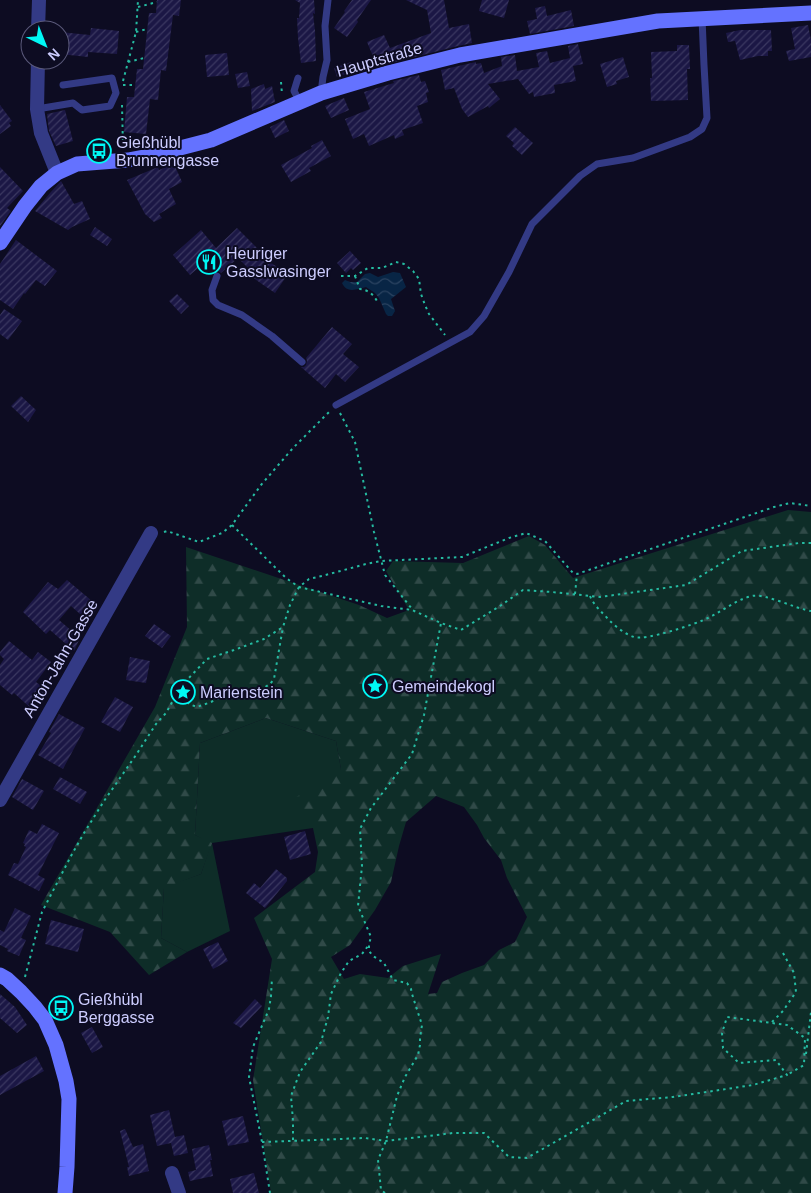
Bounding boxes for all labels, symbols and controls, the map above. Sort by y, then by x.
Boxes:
north arrow [20,20,70,70]
street label: Hauptstraße [334,39,424,80]
text: N [45,45,63,64]
place label: Gießhübl Brunnengasse [116,134,219,169]
bus stop icon: Gießhübl Brunnengasse [86,138,112,164]
place label: Heuriger Gasslwasinger [226,245,332,280]
restaurant icon: Heuriger Gasslwasinger [196,249,222,275]
street label: Anton-Jahn-Gasse [20,596,101,720]
place icon: Gemeindekogl [362,673,388,699]
place label: Gemeindekogl [392,678,495,695]
place icon: Marienstein [170,679,196,705]
place label: Marienstein [200,684,283,701]
place label: Gießhübl Berggasse [78,991,155,1026]
bus stop icon: Gießhübl Berggasse [48,995,74,1021]

